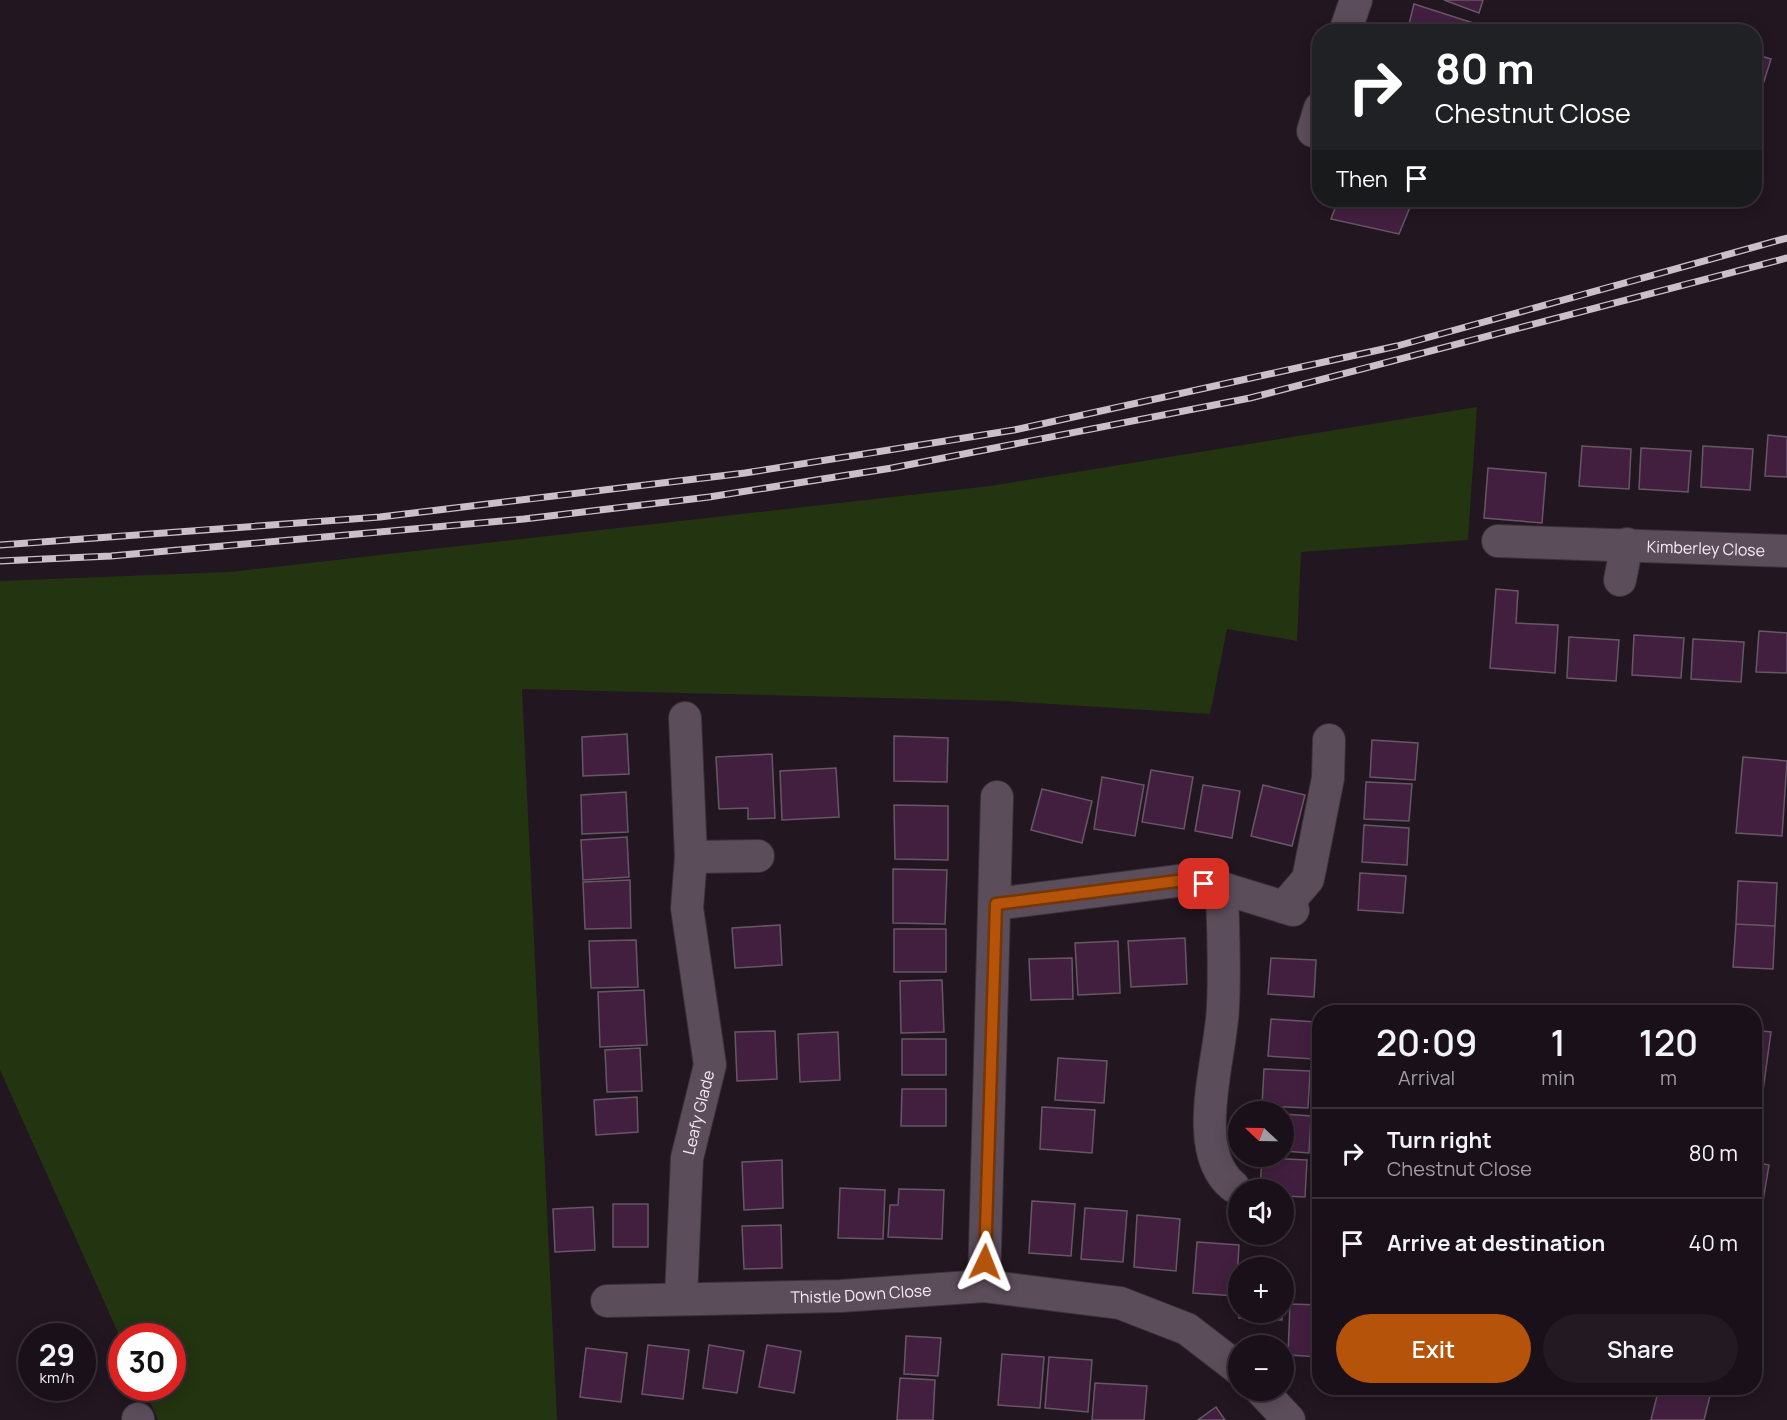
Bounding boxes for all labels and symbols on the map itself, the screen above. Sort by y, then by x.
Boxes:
street label: Kimberley Close [1646,535,1765,561]
pin [1178,858,1229,909]
street label: Leafy Glade [677,1068,719,1157]
north arrow [1228,1101,1294,1167]
position arrow [953,1230,1017,1294]
street label: Thistle Down Close [790,1279,932,1308]
speed limit sign: 30 [108,1323,186,1401]

